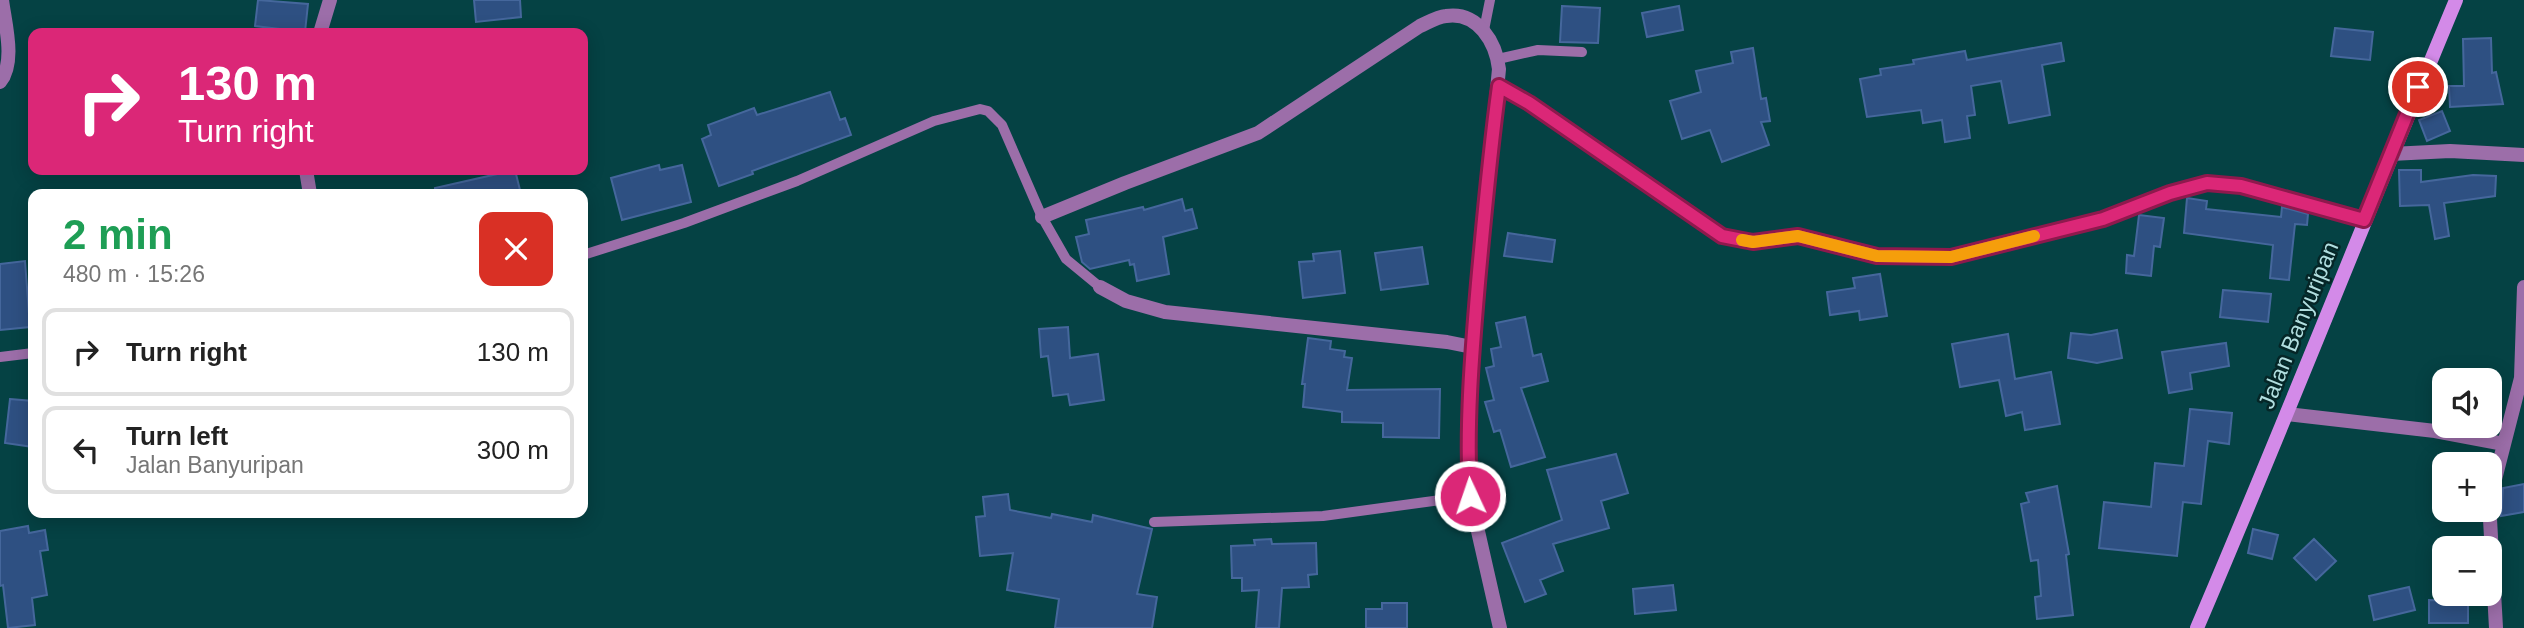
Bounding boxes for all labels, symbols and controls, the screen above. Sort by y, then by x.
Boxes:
icon: right [63,56,154,147]
text: 130 m [178,56,317,110]
pin [2388,57,2448,117]
icon: arrive [2399,68,2437,106]
text: Turn right [178,113,314,149]
text: 2 min [63,211,173,258]
button: close [479,212,553,286]
street label: Jalan Banyuripan [2253,238,2343,412]
text: 480 m · 15:26 [63,261,205,287]
icon: right [67,333,105,371]
text: Turn right [126,337,247,367]
text: 130 m [477,337,549,367]
map controls [2432,368,2502,606]
button: sound [2432,368,2502,438]
text: Turn left [126,421,228,451]
icon: left [67,431,105,469]
text: 300 m [477,435,549,465]
text: Jalan Banyuripan [126,452,304,478]
button: + [2432,452,2502,522]
position arrow [1433,459,1507,533]
button: − [2432,536,2502,606]

